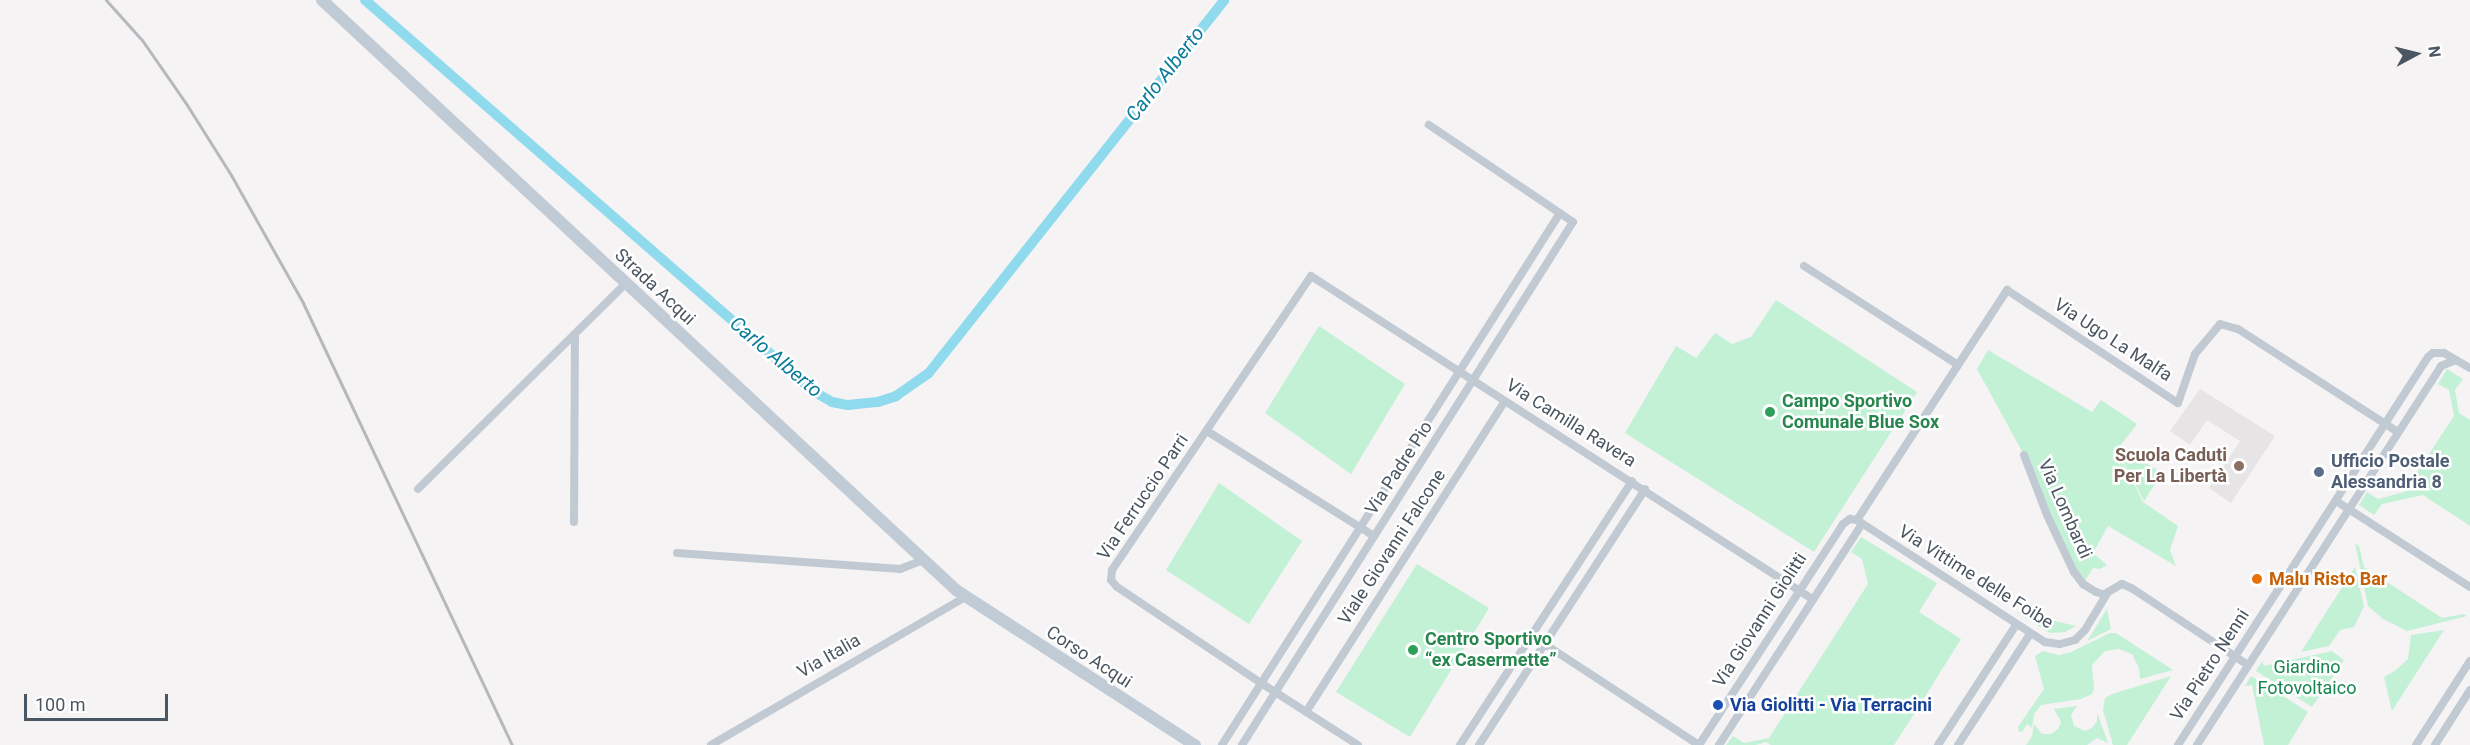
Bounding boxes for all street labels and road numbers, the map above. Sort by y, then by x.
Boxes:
street label: Strada Acqui [610,244,700,330]
street label: Via Ugo La Malfa [2050,294,2176,386]
street label: Via Camilla Ravera [1502,374,1640,472]
street label: Via Padre Pio [1361,417,1437,519]
street label: Via Ferruccio Parri [1093,430,1193,564]
street label: Via Lombardi [2034,456,2096,562]
street label: Viale Giovanni Falcone [1334,465,1450,629]
street label: Via Vittime delle Foibe [1895,521,2057,633]
street label: Via Giovanni Giolitti [1709,549,1811,691]
street label: Via Pietro Nenni [2166,605,2254,725]
street label: Corso Acqui [1042,621,1136,693]
street label: Via Italia [794,629,864,683]

